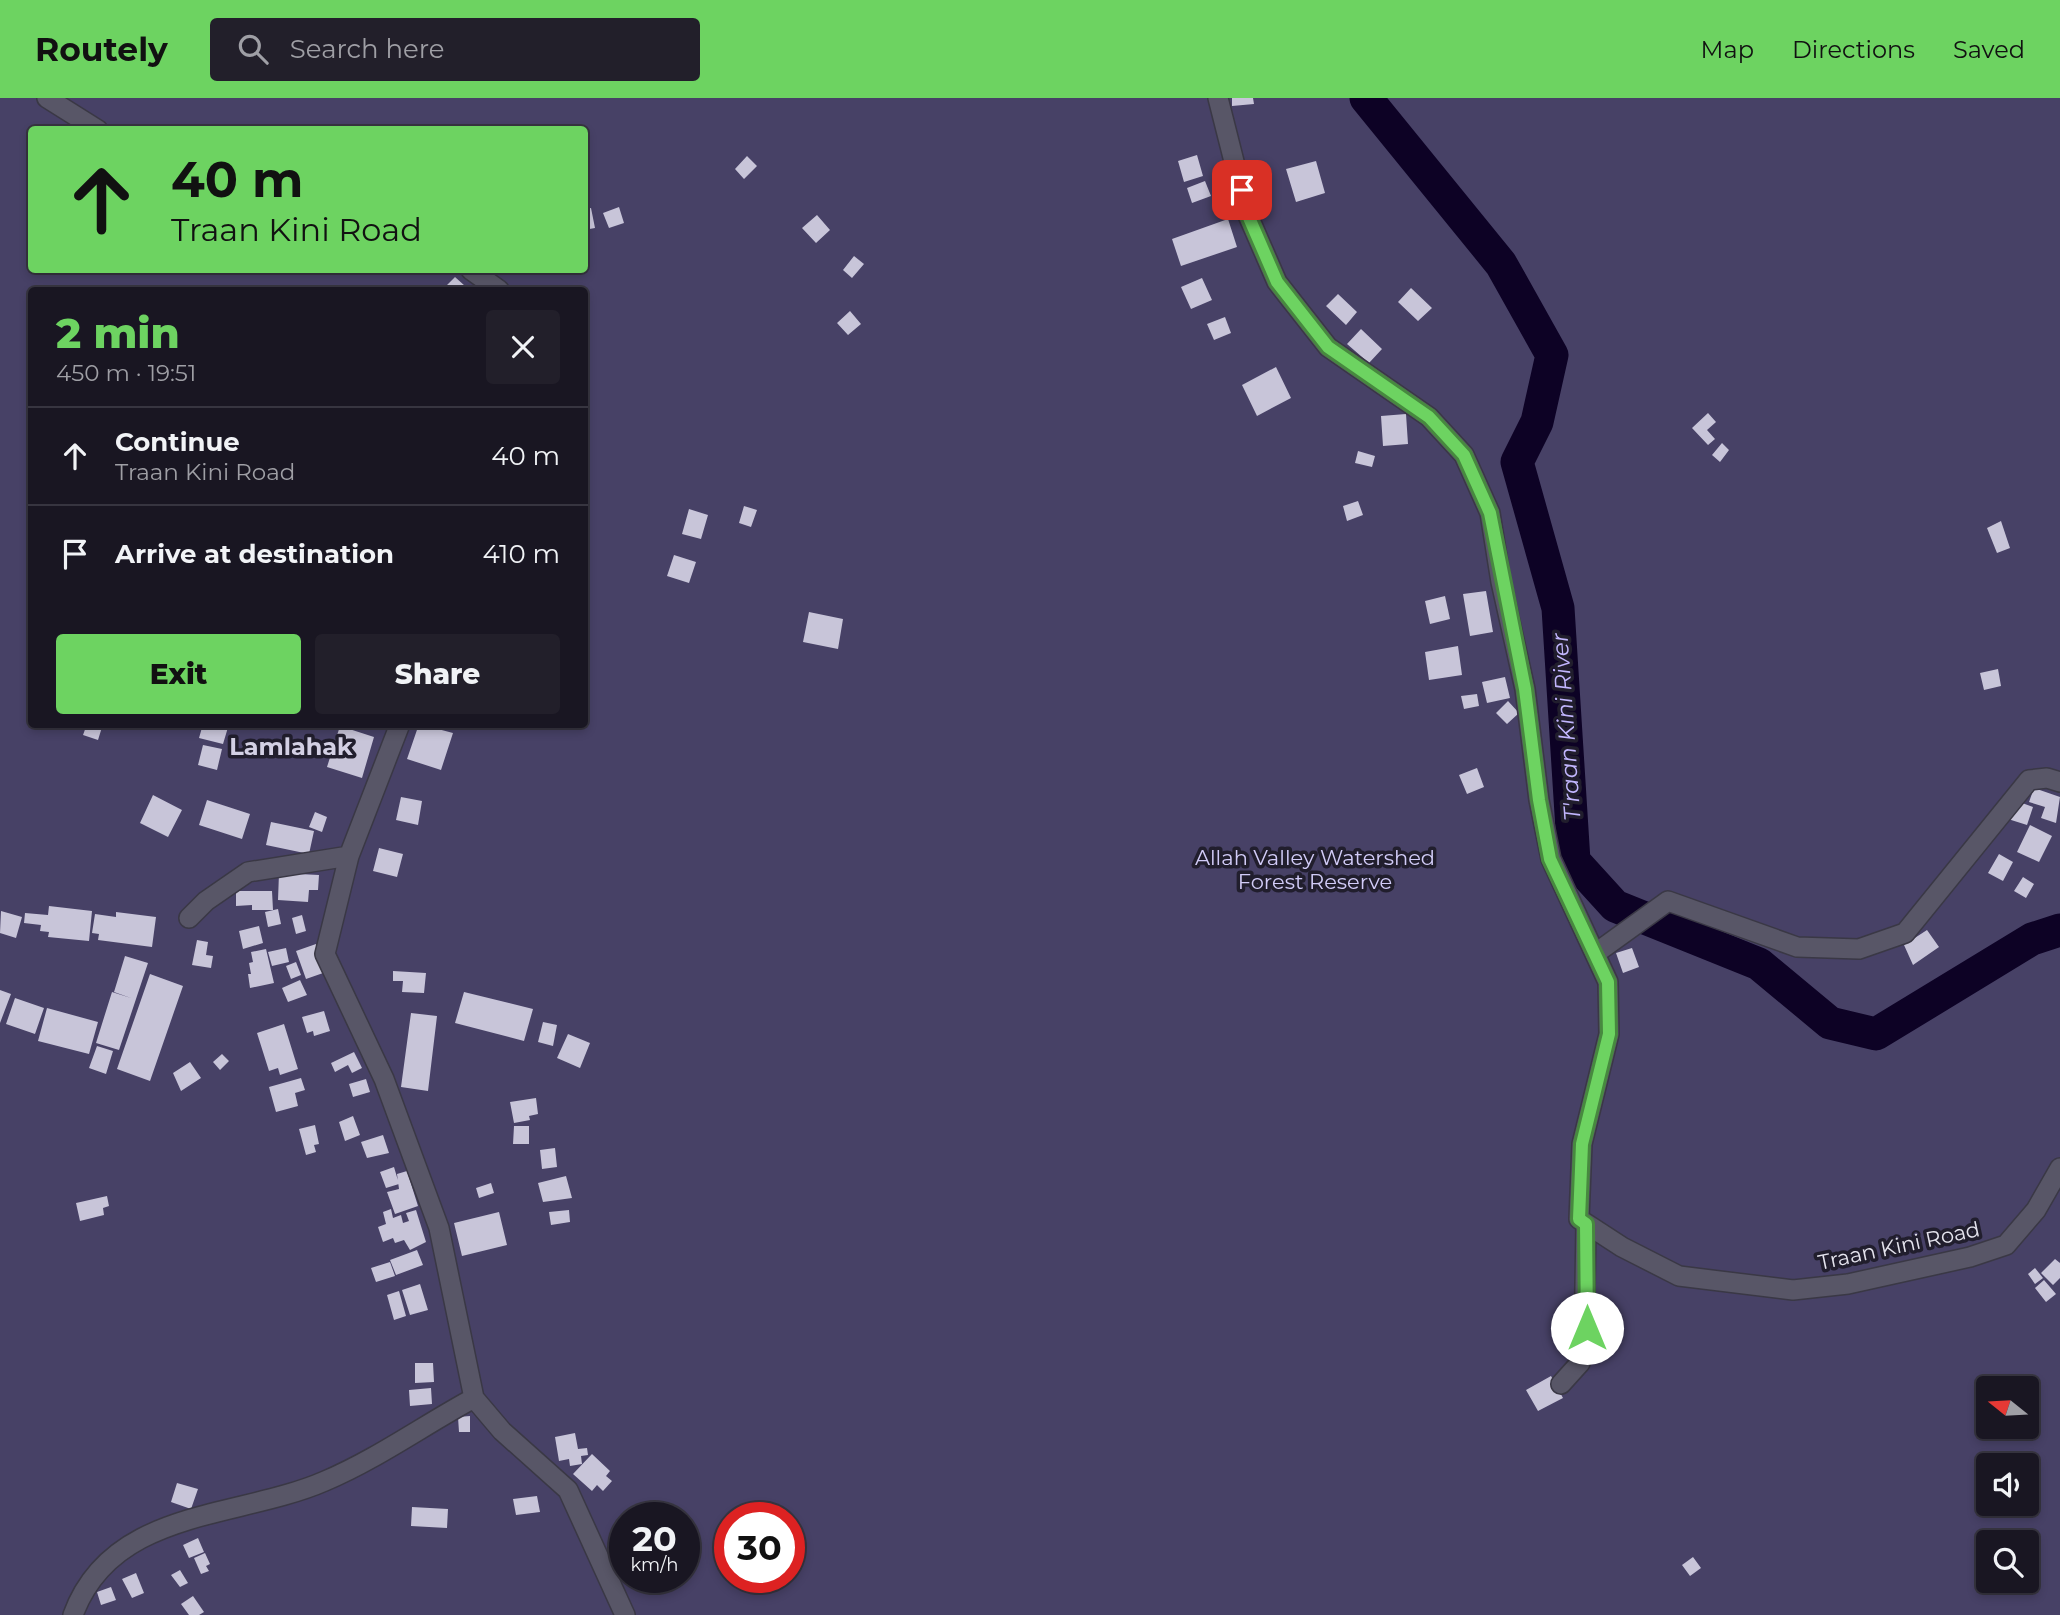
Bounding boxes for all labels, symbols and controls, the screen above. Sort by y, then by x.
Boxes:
search box [210,18,700,81]
text: Routely [35,29,168,69]
icon: search [234,30,272,68]
text: Search here [290,33,445,65]
text: Map [1701,35,1754,64]
text: Directions [1792,35,1915,64]
text: Saved [1953,35,2025,64]
text: 40 m [171,150,303,209]
icon: ahead [56,154,147,245]
pin [1212,160,1272,220]
icon: arrive [1223,171,1261,209]
text: Traan Kini Road [171,210,422,249]
text: 2 min [56,307,180,359]
button: close [486,310,560,384]
text: 450 m · 19:51 [56,359,196,387]
text: Continue [115,426,240,458]
icon: ahead [56,437,94,475]
text: 40 m [491,440,560,472]
text: Traan Kini Road [115,458,295,486]
icon: arrive [56,535,94,573]
text: Arrive at destination [115,538,394,570]
text: 410 m [482,538,560,570]
water label: T'raan Kini River [1545,631,1587,822]
button: Exit [56,634,301,714]
button: Share [315,634,560,714]
district label: Lamlahak [229,732,353,761]
park label: Allah Valley Watershed Forest Reserve [1195,845,1435,894]
street label: Traan Kini Road [1816,1216,1982,1275]
position arrow [1550,1291,1624,1365]
north arrow [1976,1376,2039,1438]
map controls [1976,1376,2039,1593]
button: sound [1976,1453,2039,1516]
speed limit sign: 30 [714,1502,805,1593]
text: 20 [632,1517,677,1560]
button: search [1976,1530,2039,1593]
text: km/h [630,1554,679,1576]

